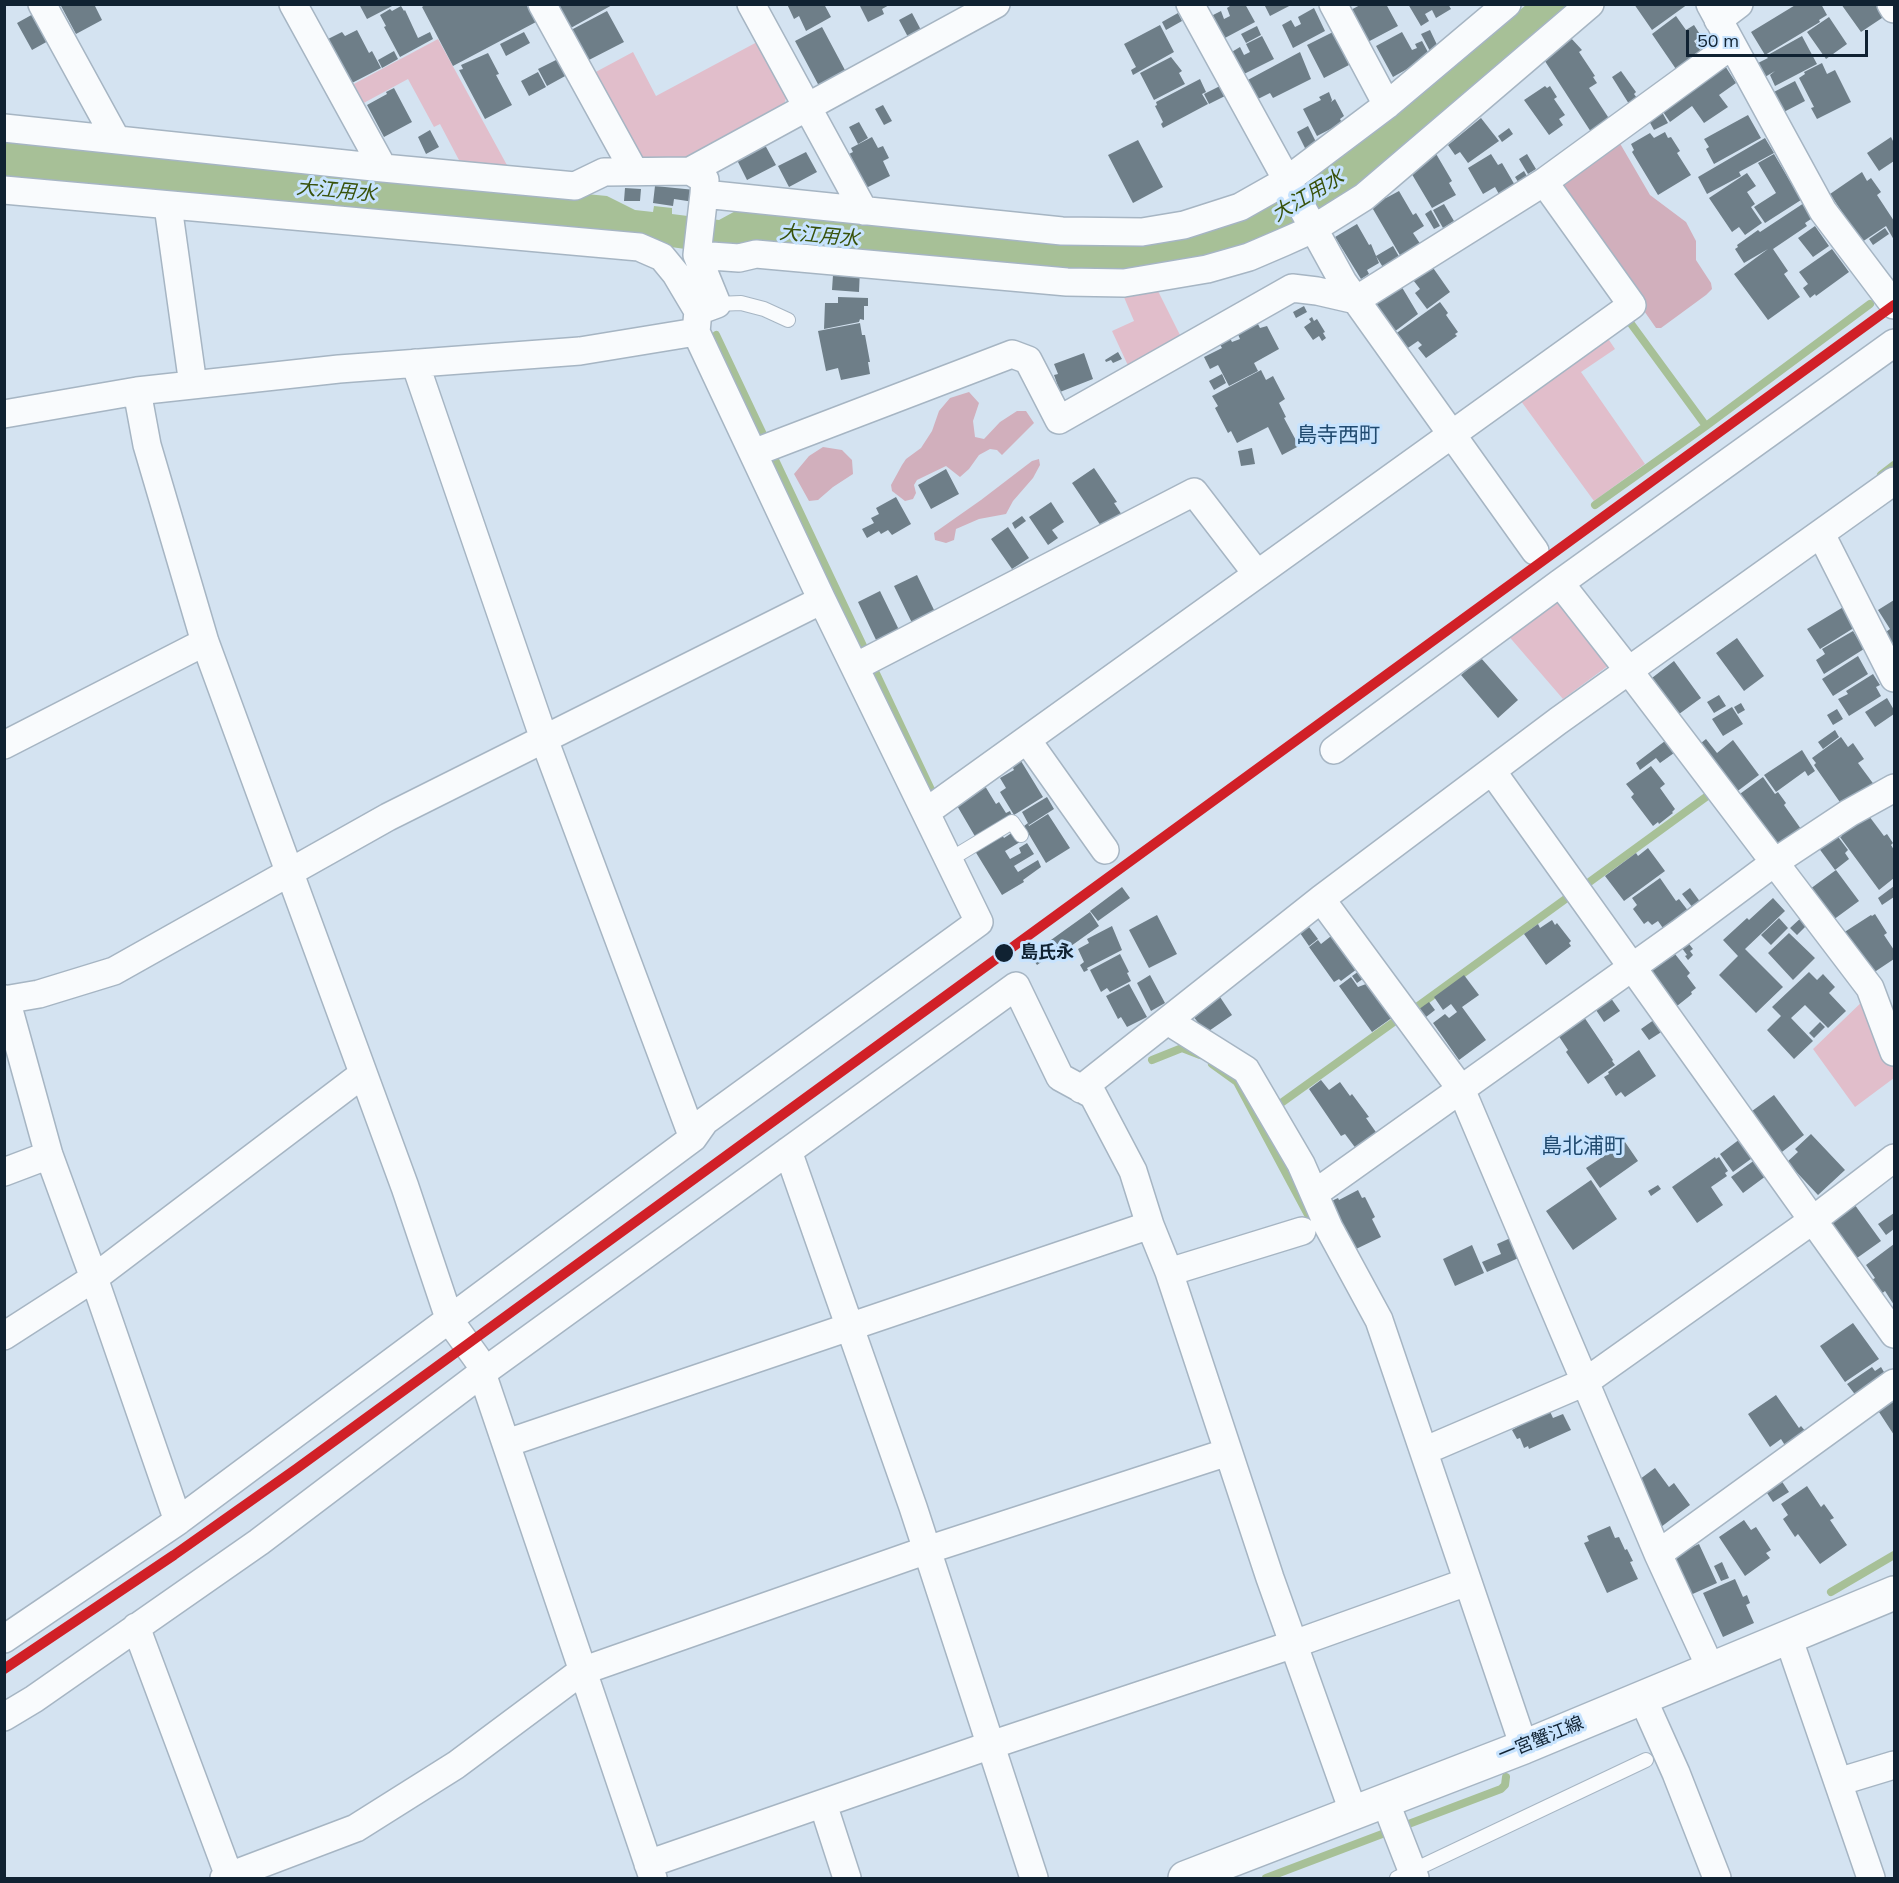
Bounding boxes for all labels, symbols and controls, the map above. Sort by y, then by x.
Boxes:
scale bar [1689,18,1870,56]
text: 50 m [1697,29,1739,52]
water label: 大江用水 [1268,165,1348,227]
water label: 大江用水 [295,176,377,206]
water label: 大江用水 [778,221,860,251]
district label: 島寺西町 [1296,423,1380,449]
marker: 島氏永 [993,942,1015,964]
place label: 島氏永 [1020,942,1074,964]
district label: 島北浦町 [1541,1134,1625,1160]
street label: 一宮蟹江線 [1495,1712,1587,1766]

